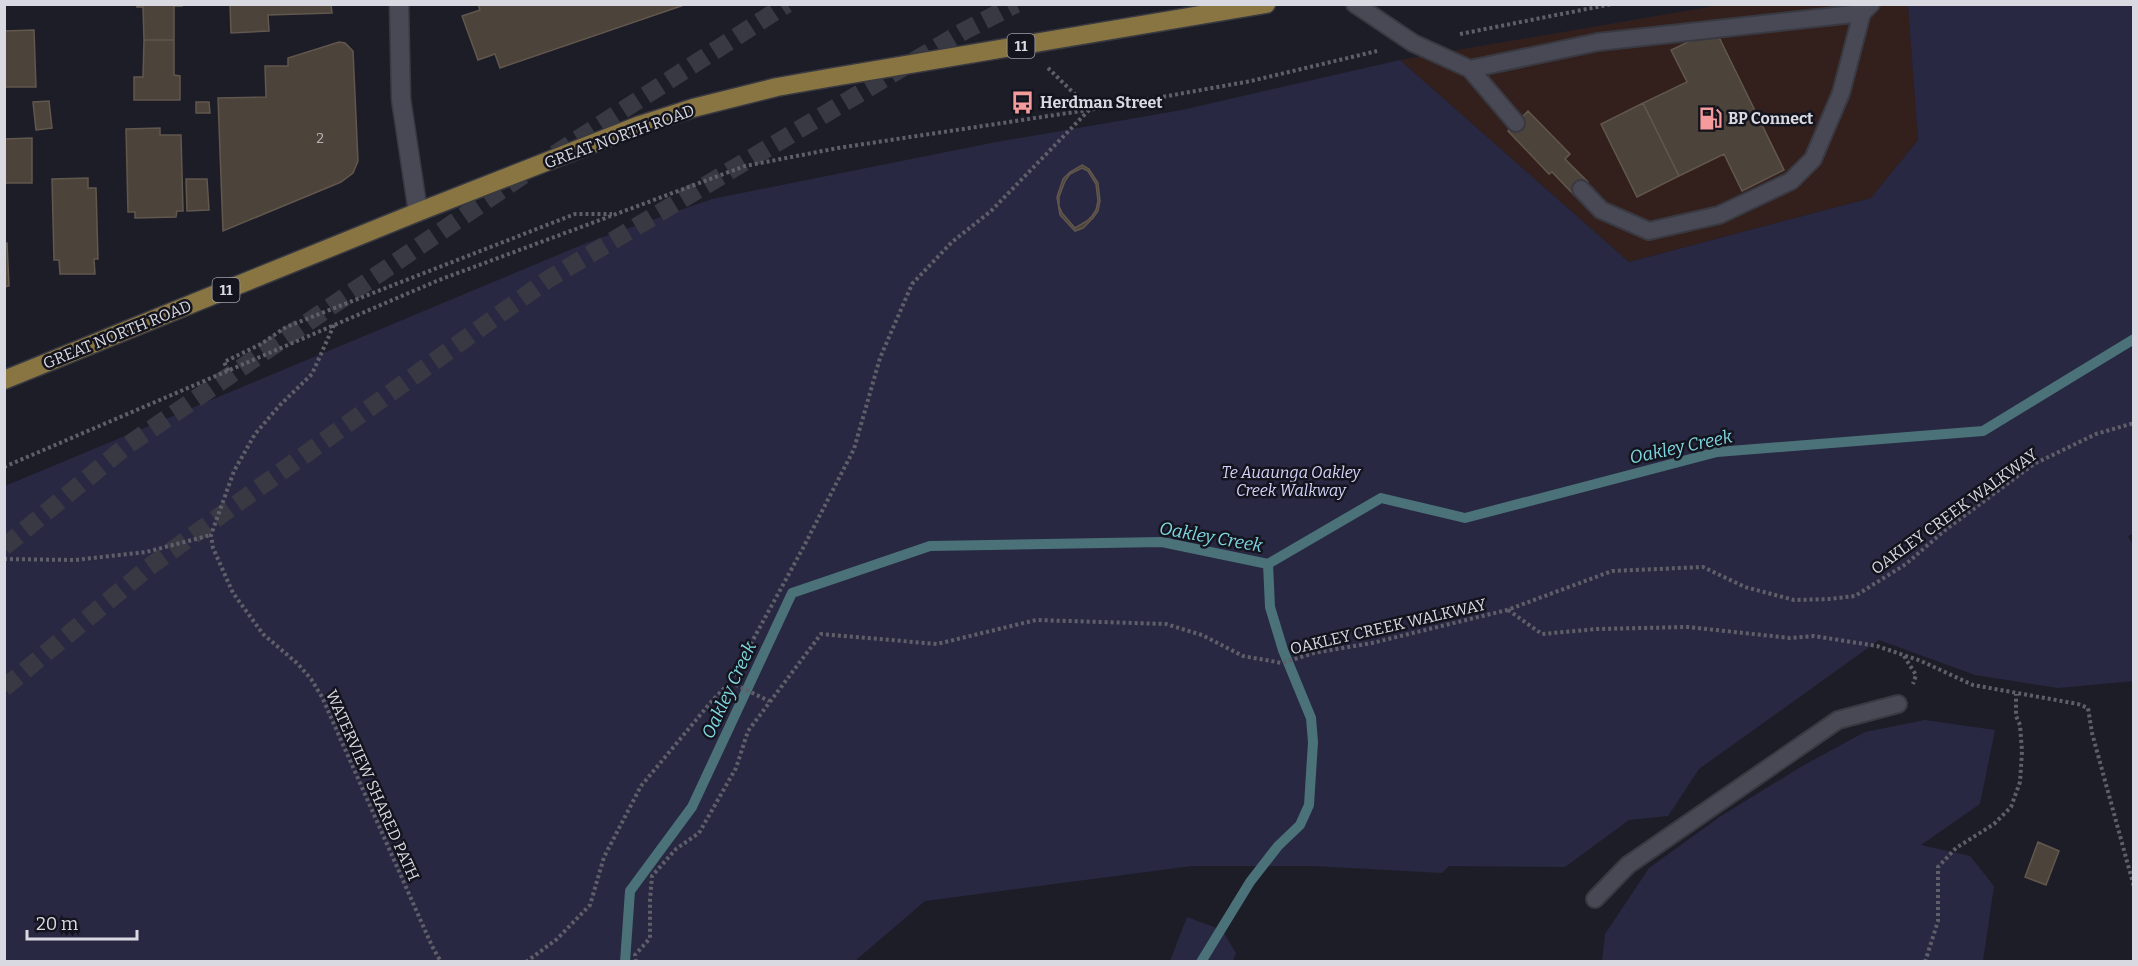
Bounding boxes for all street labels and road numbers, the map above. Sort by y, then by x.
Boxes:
road number: 11 [1008,34,1034,58]
street label: GREAT NORTH ROAD [541,100,697,172]
road number: 11 [212,278,240,302]
street label: GREAT NORTH ROAD [40,296,194,373]
street label: OAKLEY CREEK WALKWAY [1867,444,2042,578]
street label: OAKLEY CREEK WALKWAY [1288,594,1489,658]
street label: WATERVIEW SHARED PATH [322,687,423,884]

